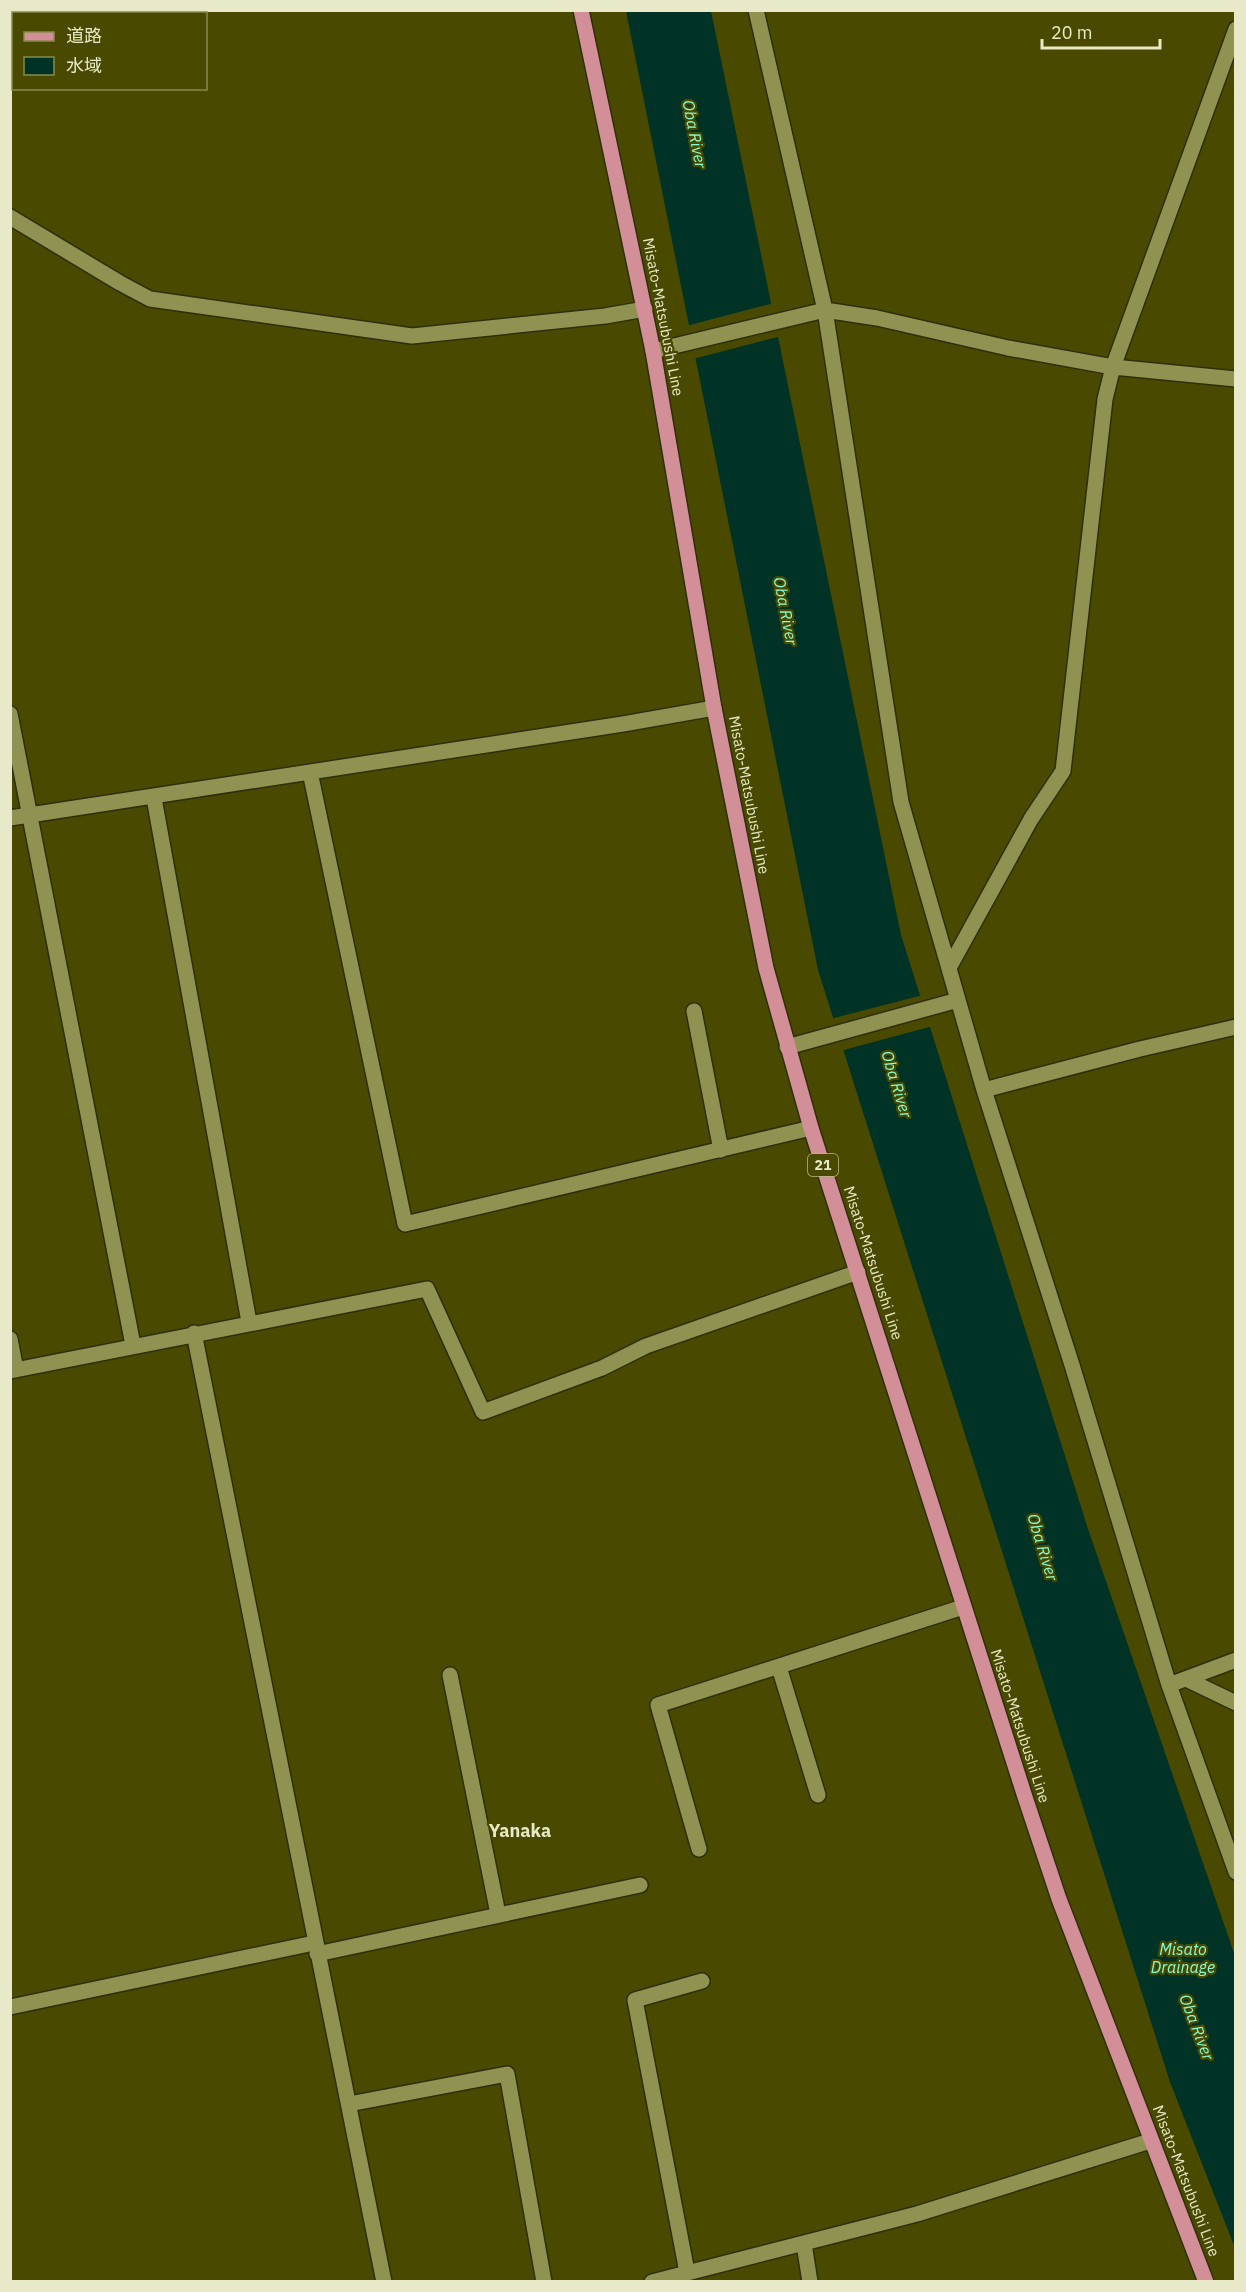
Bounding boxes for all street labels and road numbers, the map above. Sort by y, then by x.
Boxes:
street label: Misato-Matsubushi Line [639,236,688,398]
street label: Misato-Matsubushi Line [725,714,774,876]
road number: 21 [808,1154,838,1176]
street label: Misato-Matsubushi Line [840,1184,907,1342]
street label: Misato-Matsubushi Line [987,1647,1054,1805]
street label: Misato-Matsubushi Line [1149,2102,1224,2259]

